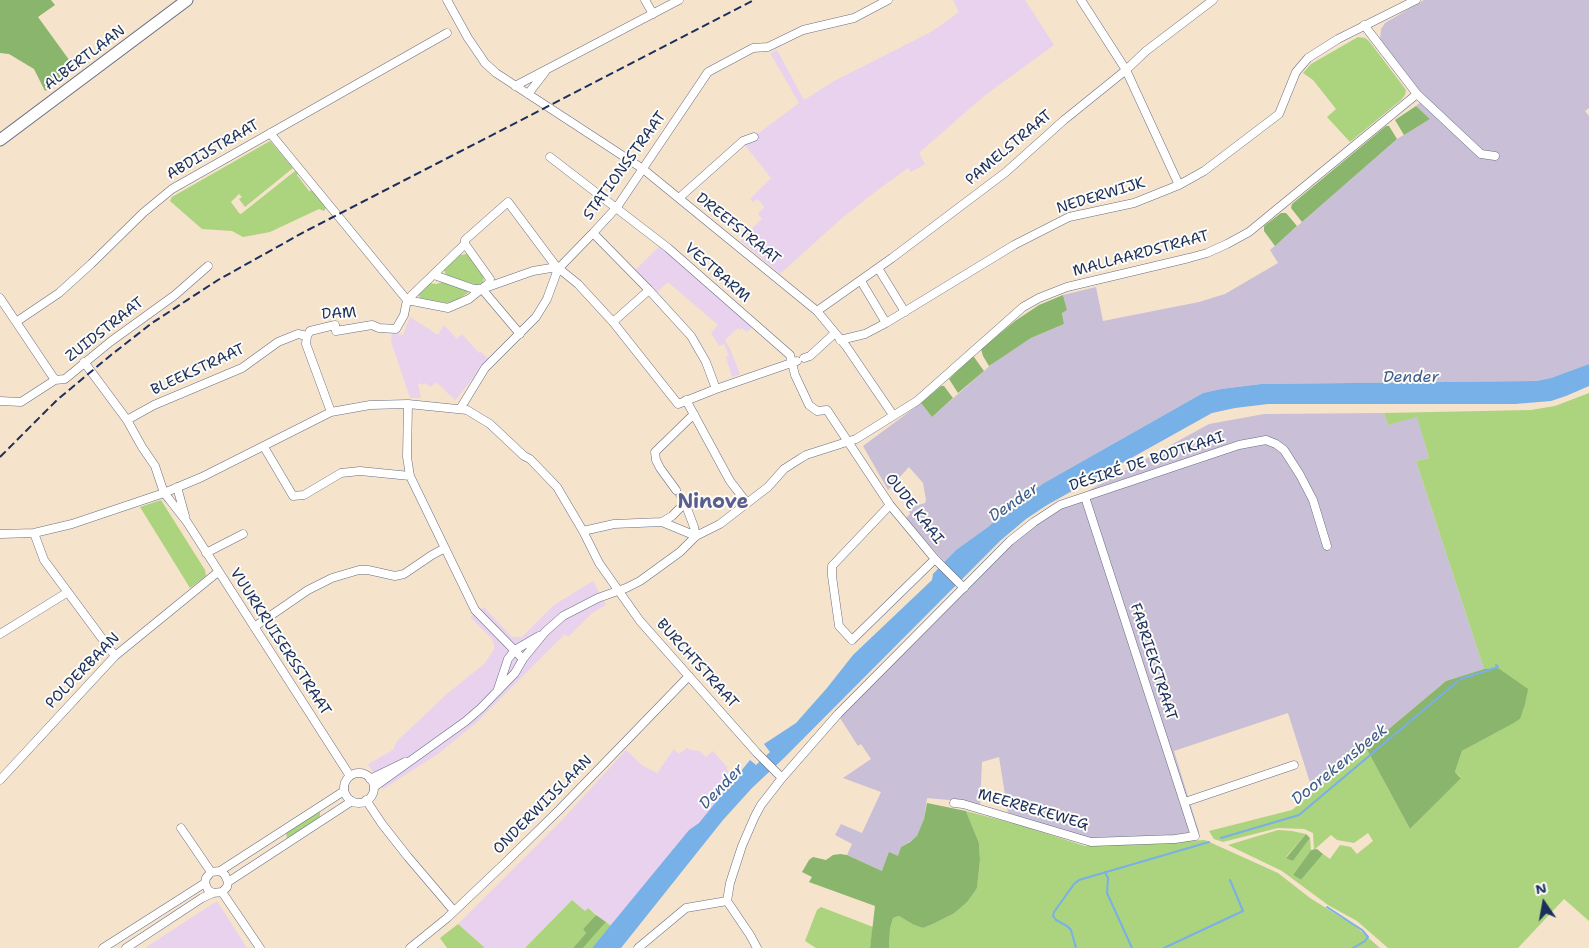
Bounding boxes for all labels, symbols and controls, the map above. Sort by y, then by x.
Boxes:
street label: ALBERTLAAN [41,22,129,94]
street label: PAMELSTRAAT [962,107,1056,189]
street label: STATIONSSTRAAT [580,108,670,224]
street label: ABDIJSTRAAT [163,116,263,184]
street label: NEDERWIJK [1054,174,1148,218]
street label: DREEFSTRAAT [692,189,784,269]
street label: MALLAARDSTRAAT [1071,227,1211,281]
street label: VESTBARM [680,240,754,306]
street label: ZUIDSTRAAT [62,294,148,366]
street label: DAM [321,304,357,324]
street label: BLEEKSTRAAT [148,340,248,400]
water label: Dender [1383,368,1439,388]
street label: DÉSIRÉ DE BODTKAAI [1067,428,1227,496]
street label: OUDE KAAI [881,470,947,548]
water label: Dender [985,479,1043,527]
district label: Ninove [677,491,749,515]
street label: VUURKRUISERSSTRAAT [226,565,334,719]
street label: FABRIEKSTRAAT [1126,601,1180,723]
street label: BURCHTSTRAAT [652,616,742,712]
street label: POLDERBAAN [42,629,124,713]
water label: Doorekensbeek [1288,720,1392,810]
street label: ONDERWIJSLAAN [490,752,596,858]
water label: Dender [696,760,748,814]
street label: MEERBEKEWEG [976,786,1090,834]
north arrow [1519,878,1569,928]
text: N [1534,878,1548,898]

